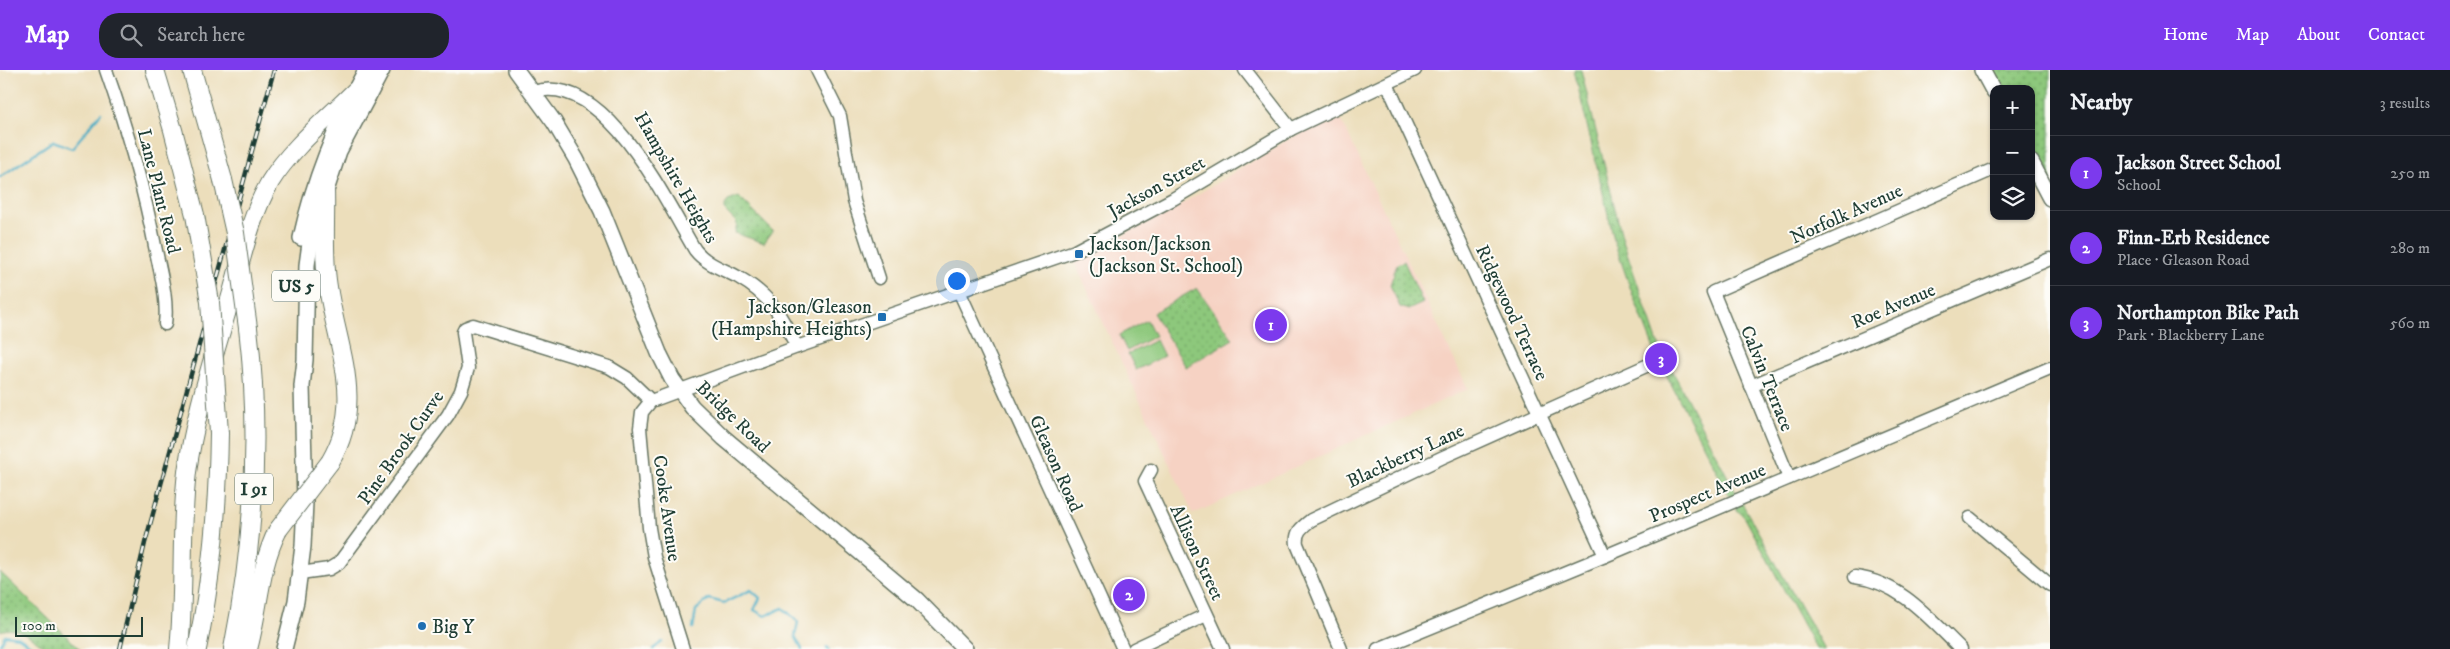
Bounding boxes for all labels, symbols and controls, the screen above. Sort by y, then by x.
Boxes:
search box [99,13,449,58]
text: Map [25,20,69,50]
icon: search [117,21,145,49]
text: Search here [157,24,245,47]
text: Home [2163,24,2208,46]
text: Map [2236,24,2269,46]
text: About [2297,24,2340,46]
text: Contact [2368,24,2425,46]
map controls [1990,85,2035,220]
button: + [1990,85,2035,130]
text: Nearby [2070,90,2132,116]
text: 3 results [2380,93,2430,113]
street label: Hampshire Heights [629,108,723,248]
street label: Lane Plant Road [132,127,185,257]
button: − [1990,130,2035,175]
street label: Jackson Street [1102,151,1209,224]
text: Jackson Street School [2117,152,2281,175]
text: 1 [2083,163,2089,183]
text: 250 m [2390,163,2430,183]
button: layers [1990,175,2035,220]
text: School [2117,175,2161,195]
street label: Norfolk Avenue [1787,179,1906,249]
text: Finn-Erb Residence [2117,227,2270,250]
place label: Jackson/Jackson (Jackson St. School) [1087,233,1243,278]
text: 2 [2082,238,2090,258]
text: 280 m [2390,238,2430,258]
street label: Ridgewood Terrace [1470,241,1553,384]
marker: Jackson/Jackson (Jackson St. School) [1073,248,1085,260]
text: Place · Gleason Road [2117,250,2249,270]
your location [944,268,970,294]
road number: US 5 [272,270,320,302]
street label: Roe Avenue [1848,278,1939,334]
place label: Jackson/Gleason (Hampshire Heights) [711,296,872,341]
text: Northampton Bike Path [2117,302,2299,325]
pin: 1 [1255,306,1287,344]
marker: Jackson/Gleason (Hampshire Heights) [876,311,888,323]
text: 3 [2083,313,2089,333]
text: 560 m [2390,313,2430,333]
street label: Calvin Terrace [1735,322,1798,435]
text: Park · Blackberry Lane [2117,325,2264,345]
pin: 3 [1645,340,1677,378]
street label: Bridge Road [691,376,775,458]
street label: Pine Brook Curve [353,386,449,509]
street label: Gleason Road [1024,412,1087,516]
street label: Blackberry Lane [1343,419,1468,494]
street label: Cooke Avenue [648,454,685,563]
street label: Prospect Avenue [1646,458,1769,528]
road number: I 91 [235,474,273,504]
street label: Allison Street [1164,501,1229,604]
pin: 2 [1113,576,1145,614]
scale bar [15,614,142,637]
place label: Big Y [432,616,475,639]
text: 100 m [22,617,56,635]
marker: Big Y [416,620,428,632]

